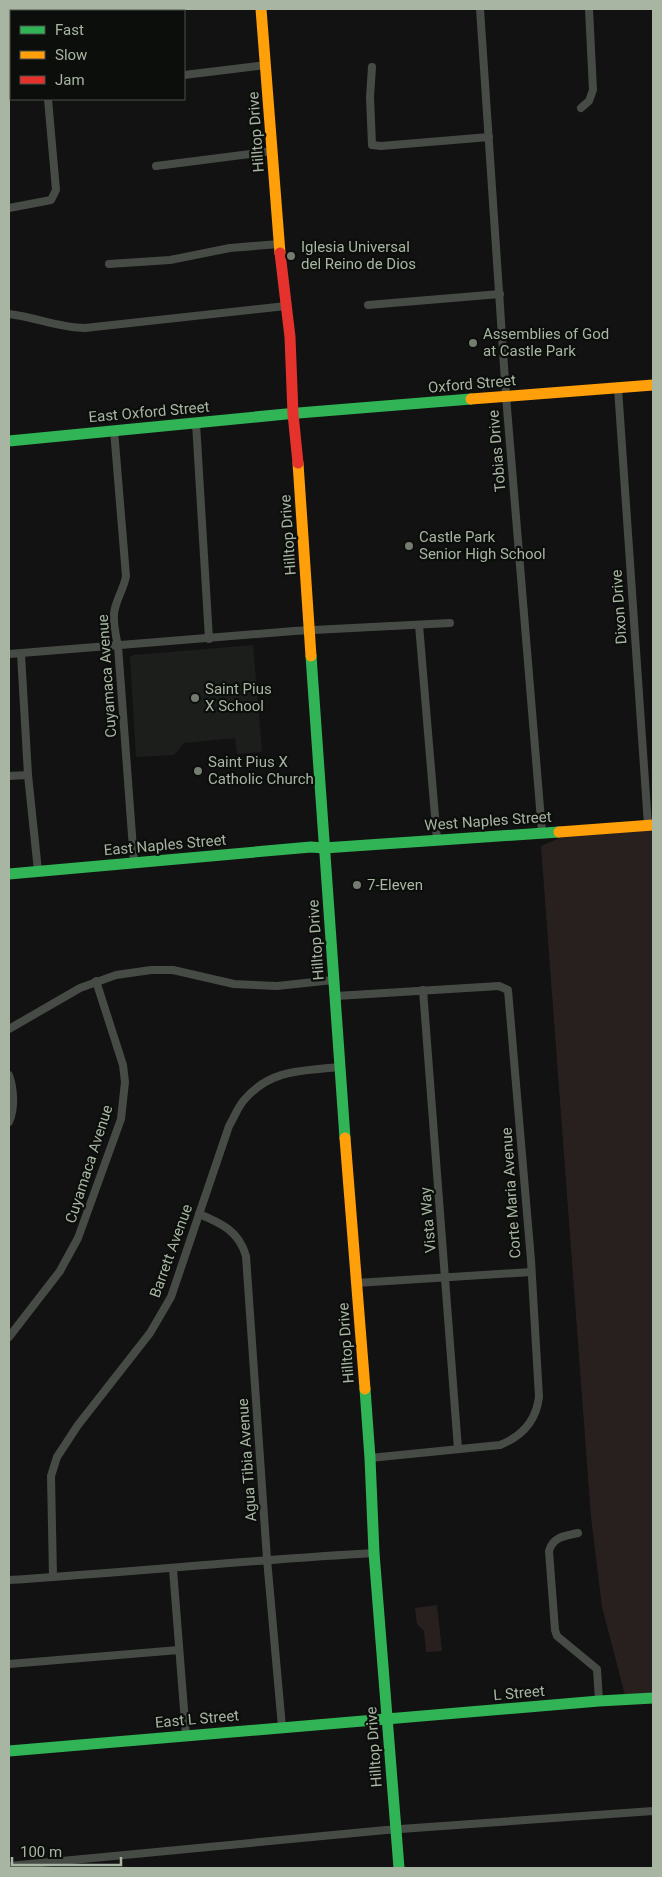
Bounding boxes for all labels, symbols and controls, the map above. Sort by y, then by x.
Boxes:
legend [10,10,185,100]
text: Fast [55,21,84,39]
text: Slow [55,46,87,64]
text: Jam [55,71,85,89]
street label: Hilltop Drive [244,91,268,173]
place label: Iglesia Universal del Reino de Dios [301,238,416,273]
marker: Iglesia Universal del Reino de Dios [285,250,297,262]
place label: Assemblies of God at Castle Park [483,325,609,360]
marker: Assemblies of God at Castle Park [467,337,479,349]
street label: Oxford Street [427,371,517,397]
street label: East Oxford Street [88,398,210,426]
street label: Tobias Drive [484,409,510,493]
street label: Hilltop Drive [276,494,300,576]
place label: Castle Park Senior High School [419,528,546,563]
marker: Castle Park Senior High School [403,540,415,552]
street label: Dixon Drive [607,569,631,645]
street label: Cuyamaca Avenue [94,614,120,738]
place label: Saint Pius X School [205,680,272,715]
marker: Saint Pius X School [189,692,201,704]
place label: Saint Pius X Catholic Church [208,753,314,788]
marker: Saint Pius X Catholic Church [192,765,204,777]
street label: West Naples Street [424,808,552,834]
street label: East Naples Street [103,831,227,859]
place label: 7-Eleven [367,876,423,894]
marker: 7-Eleven [351,879,363,891]
street label: Hilltop Drive [304,899,328,981]
street label: Cuyamaca Avenue [61,1103,117,1225]
street label: Corte Maria Avenue [497,1127,525,1259]
street label: Vista Way [416,1186,440,1254]
street label: Barrett Avenue [146,1202,196,1300]
street label: Hilltop Drive [334,1302,358,1384]
street label: Agua Tibia Avenue [234,1398,260,1522]
street label: L Street [493,1682,545,1704]
street label: East L Street [154,1706,240,1732]
street label: Hilltop Drive [362,1706,386,1788]
scale bar [12,1834,121,1866]
text: 100 m [20,1843,62,1861]

